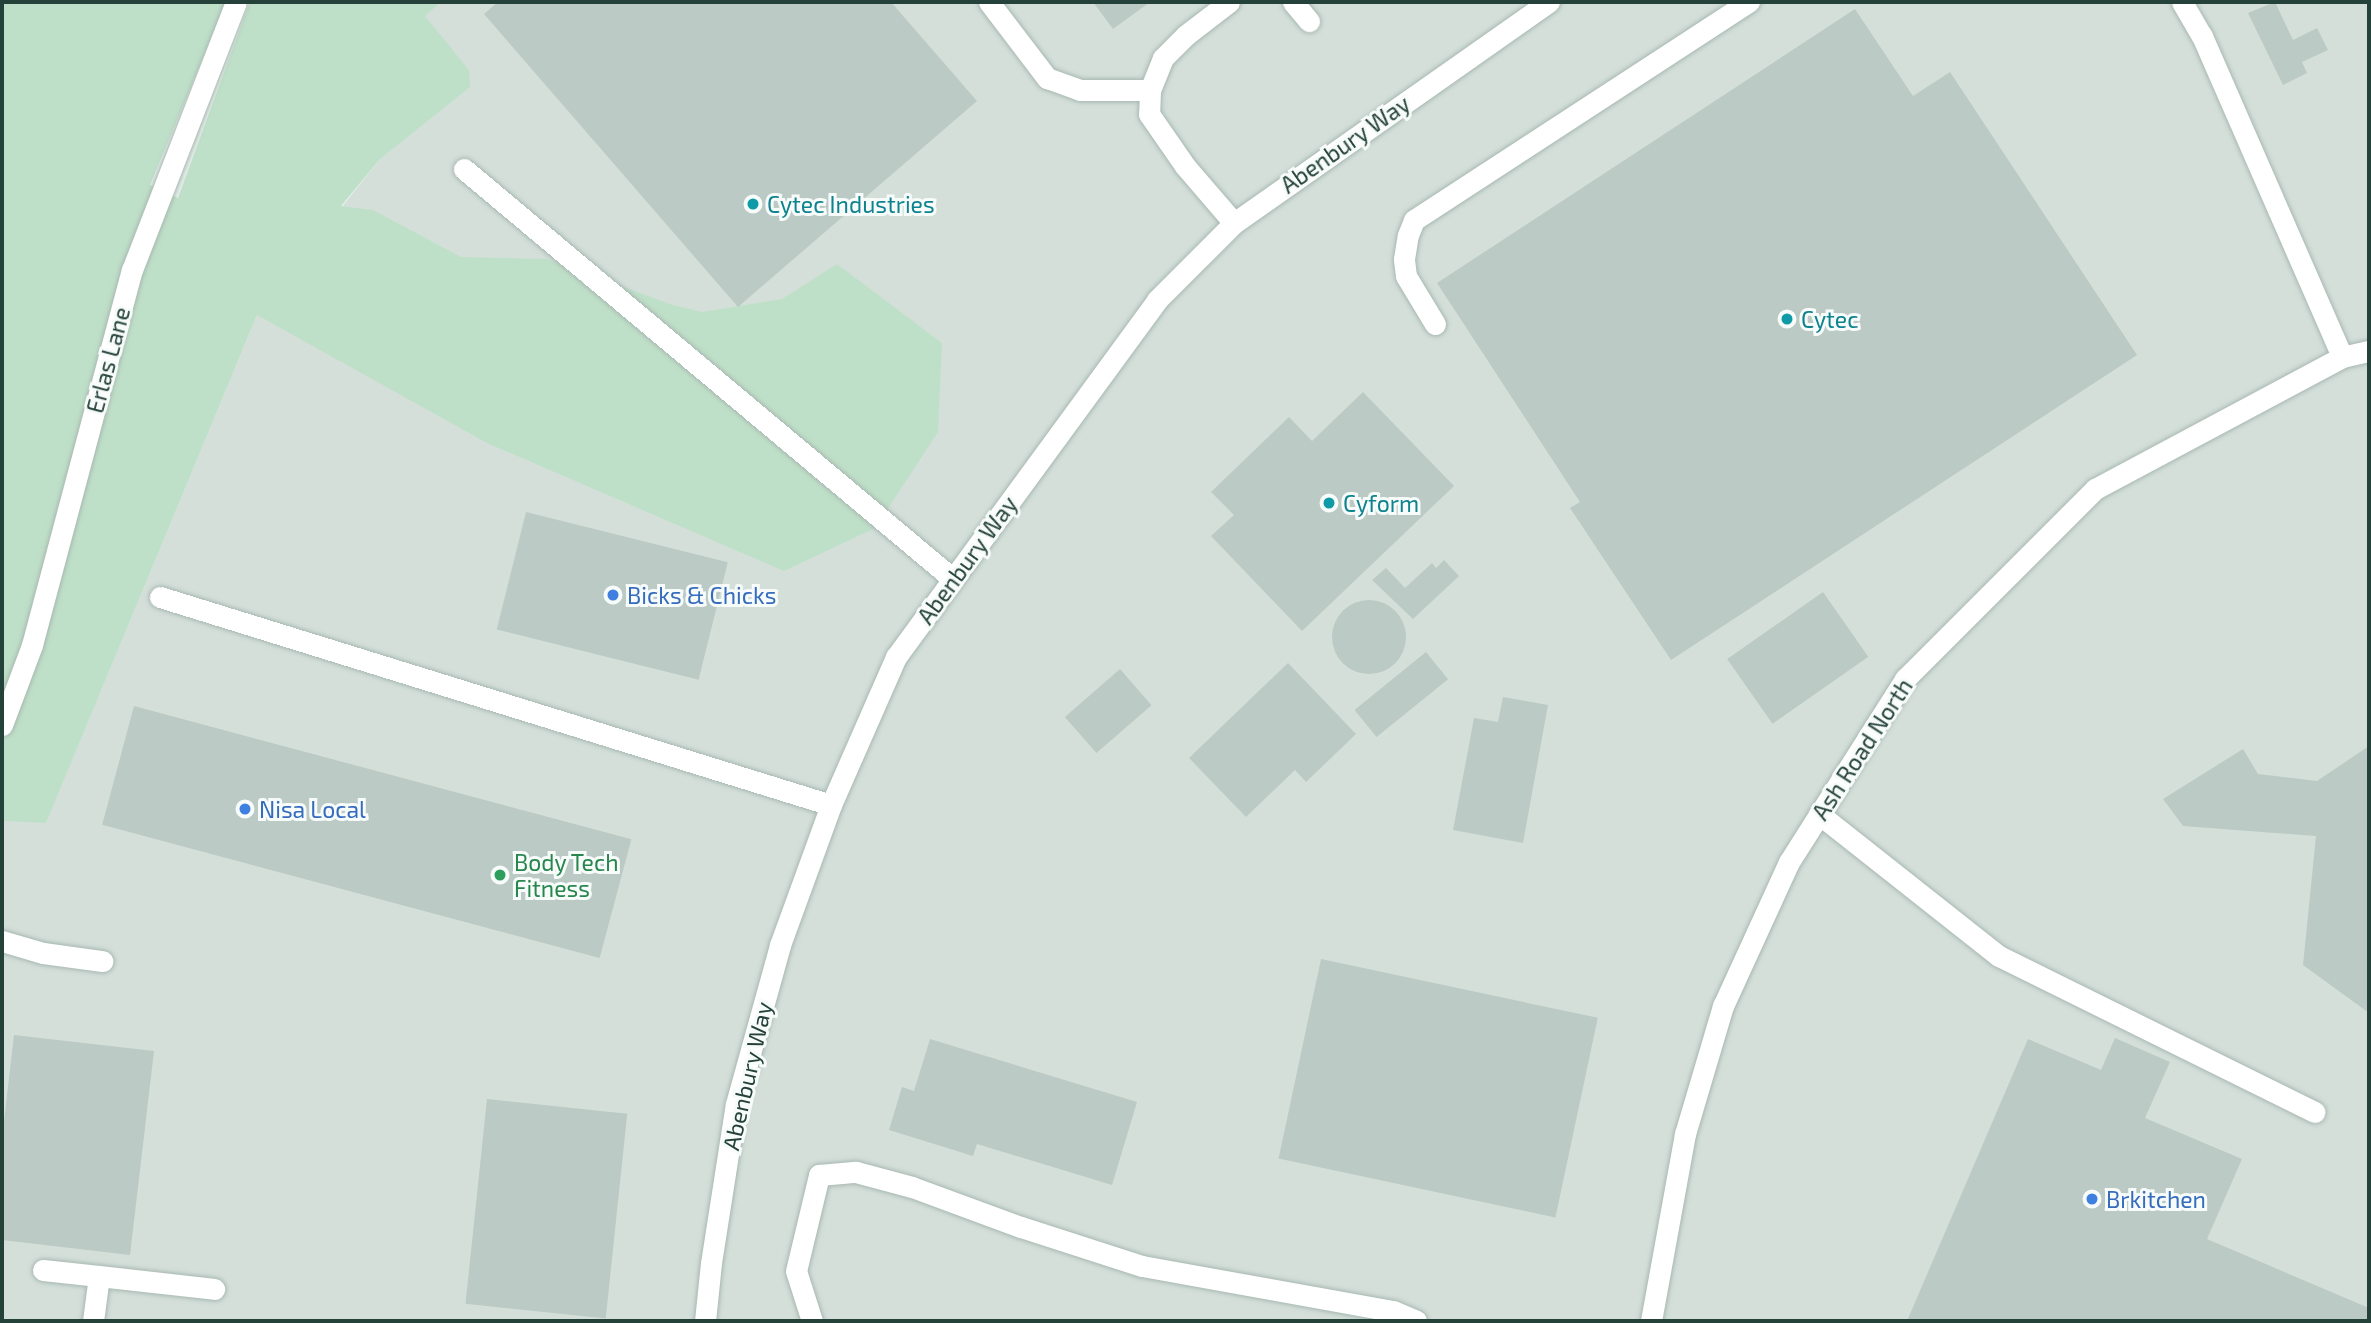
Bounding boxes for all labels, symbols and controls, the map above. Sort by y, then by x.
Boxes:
street label: Abenbury Way [1275,89,1415,199]
place label: Cytec Industries [767,190,935,218]
marker: Cytec Industries [745,196,761,212]
street label: Erlas Lane [81,304,135,416]
place label: Cytec [1801,305,1858,333]
marker: Cytec [1779,311,1795,327]
place label: Cyform [1343,489,1419,517]
street label: Abenbury Way [911,490,1023,630]
marker: Cyform [1321,495,1337,511]
place label: Bicks & Chicks [627,581,776,609]
marker: Bicks & Chicks [605,587,621,603]
street label: Ash Road North [1806,673,1918,825]
place label: Nisa Local [259,795,366,823]
marker: Nisa Local [237,801,253,817]
place label: Body Tech Fitness [514,848,620,902]
marker: Body Tech Fitness [492,867,508,883]
street label: Abenbury Way [716,999,778,1153]
place label: Brkitchen [2106,1185,2206,1213]
marker: Brkitchen [2084,1191,2100,1207]

